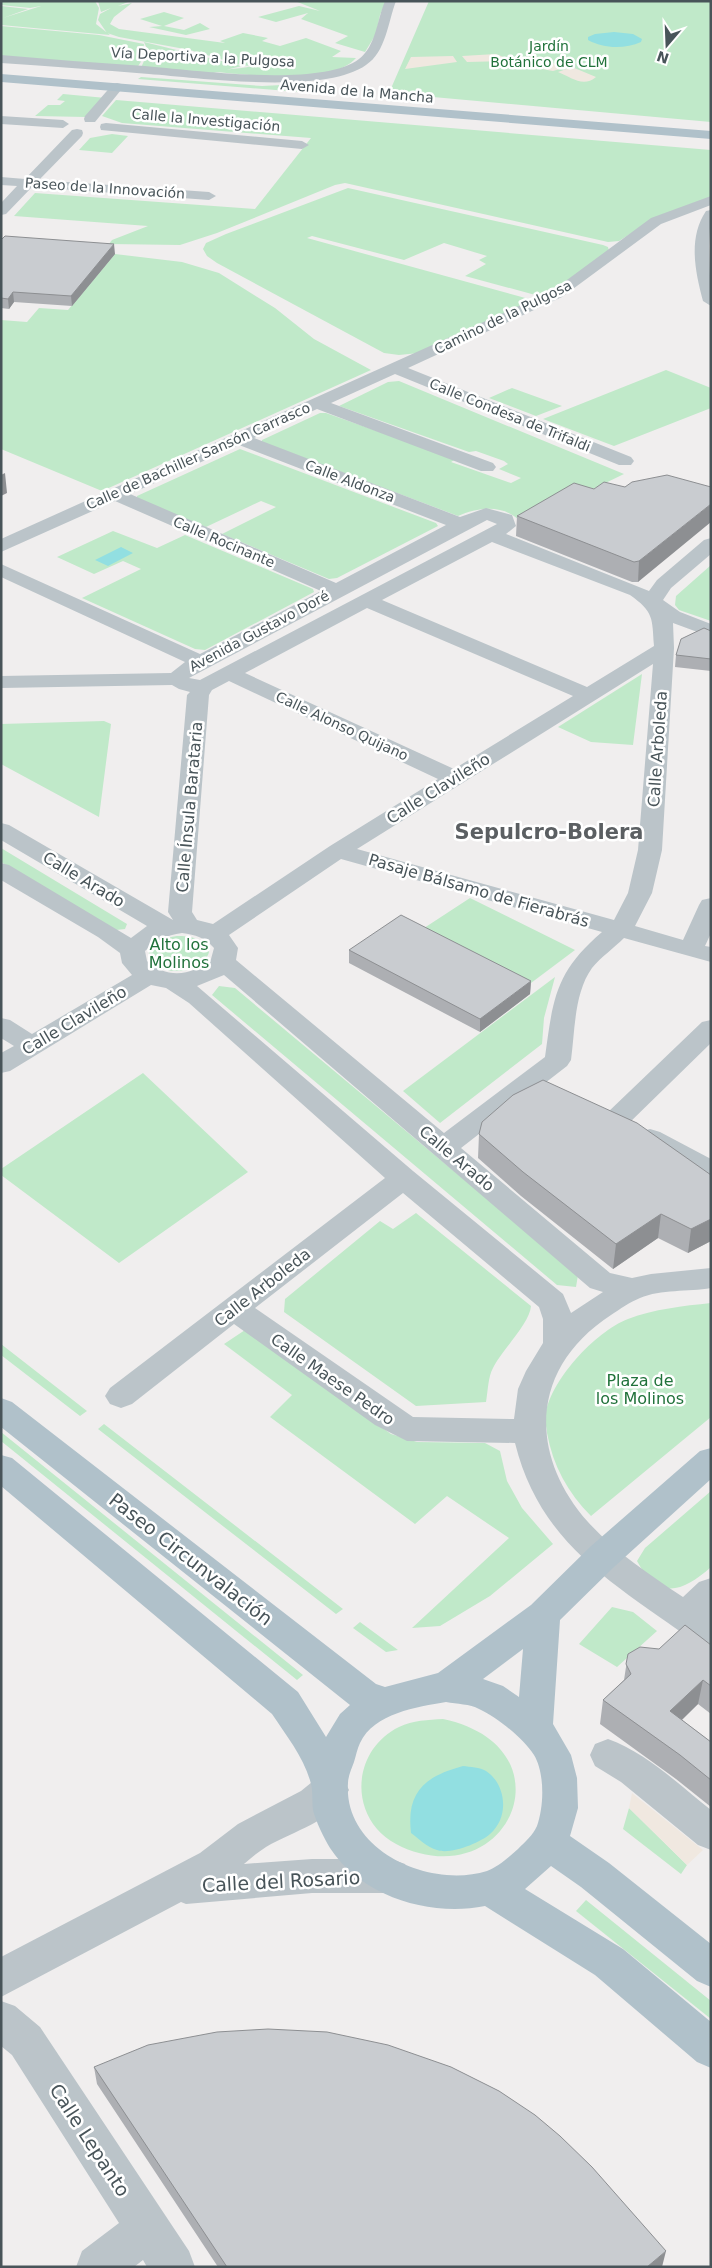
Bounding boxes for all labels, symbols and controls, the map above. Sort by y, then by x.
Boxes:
north arrow [642,20,692,70]
park label: Jardín Botánico de CLM [490,38,608,70]
street label: Vía Deportiva a la Pulgosa [111,44,295,70]
text: N [655,48,671,67]
street label: Avenida de la Mancha [280,76,434,106]
street label: Calle la Investigación [131,106,281,134]
street label: Paseo de la Innovación [24,174,186,202]
street label: Camino de la Pulgosa [432,277,574,357]
street label: Calle Condesa de Trifaldi [427,375,593,455]
street label: Calle de Bachiller Sansón Carrasco [83,399,313,513]
street label: Calle Aldonza [303,457,397,505]
street label: Calle Rocinante [171,513,277,571]
street label: Avenida Gustavo Doré [186,587,332,675]
street label: Calle Alonso Quijano [273,688,411,764]
street label: Calle Arboleda [644,690,671,808]
street label: Calle Ínsula Barataria [173,721,206,893]
street label: Calle Clavileño [383,749,493,828]
district label: Sepulcro-Bolera [455,820,643,844]
street label: Calle Arado [39,848,128,911]
street label: Pasaje Bálsamo de Fierabrás [366,850,591,931]
park label: Alto los Molinos [149,935,209,972]
street label: Calle Clavileño [19,982,130,1059]
street label: Calle Arado [415,1122,498,1195]
street label: Calle Arboleda [211,1244,314,1331]
street label: Calle Maese Pedro [267,1330,398,1429]
park label: Plaza de los Molinos [596,1371,684,1408]
street label: Paseo Circunvalación [105,1488,277,1630]
street label: Calle del Rosario [201,1866,361,1896]
street label: Calle Lepanto [45,2080,135,2200]

